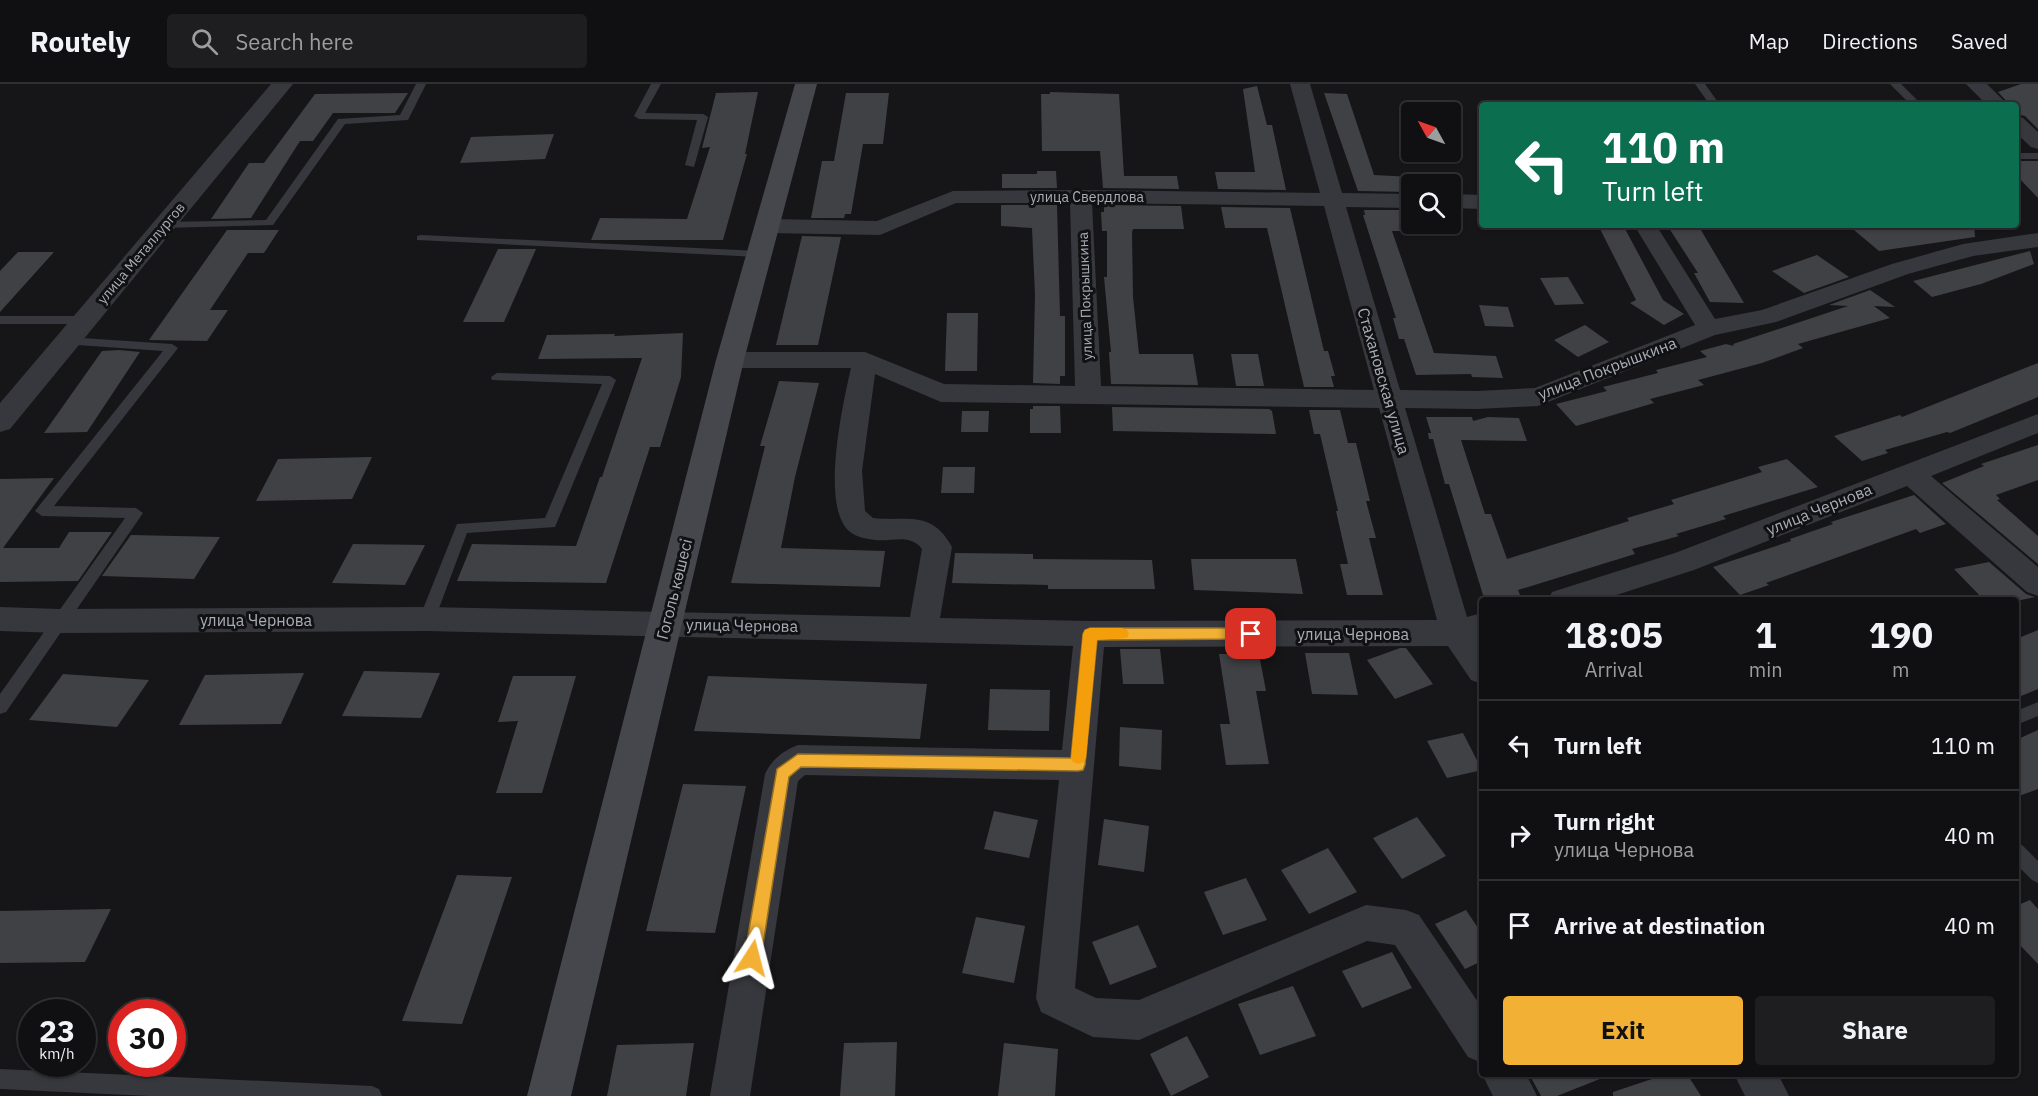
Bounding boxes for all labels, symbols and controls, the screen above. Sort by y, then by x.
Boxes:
search box [167,14,587,68]
text: Routely [30,23,131,60]
icon: search [188,25,221,58]
text: Search here [236,27,354,56]
text: Map [1749,27,1789,55]
text: Directions [1822,27,1918,55]
text: Saved [1951,27,2008,55]
north arrow [1401,102,1461,162]
map controls [1401,102,1461,234]
text: 110 m [1602,120,1725,175]
icon: left [1503,126,1581,204]
text: Turn left [1602,173,1703,208]
button: search [1401,174,1461,234]
street label: улица Свердлова [1030,188,1144,206]
street label: улица Металлургов [93,198,189,308]
street label: улица Покрышкина [1074,231,1096,360]
street label: Стахановская улица [1353,305,1415,457]
street label: улица Покрышкина [1535,332,1679,404]
street label: улица Чернова [1763,479,1875,539]
street label: Гоголь көшесі [652,537,696,641]
pin [1225,608,1276,659]
street label: улица Чернова [200,610,313,630]
text: 18:05 [1565,611,1663,658]
text: 1 [1755,611,1777,658]
text: 190 [1868,611,1933,658]
street label: улица Чернова [686,614,799,636]
icon: arrive [1234,617,1267,650]
street label: улица Чернова [1297,624,1410,644]
text: Arrival [1585,656,1643,683]
text: min [1749,656,1783,683]
text: m [1892,656,1910,683]
icon: left [1503,729,1536,762]
text: Turn left [1554,731,1642,760]
text: 110 m [1931,731,1995,760]
text: Turn right [1554,807,1655,836]
icon: right [1503,819,1536,852]
text: 40 m [1944,821,1995,850]
text: улица Чернова [1554,836,1694,863]
icon: arrive [1503,909,1536,942]
text: Arrive at destination [1554,911,1765,940]
text: 40 m [1944,911,1995,940]
position arrow [720,926,784,990]
button: Exit [1503,996,1743,1065]
button: Share [1755,996,1995,1065]
speed limit sign: 30 [108,999,186,1077]
text: 23 [39,1011,75,1050]
text: km/h [39,1044,75,1063]

